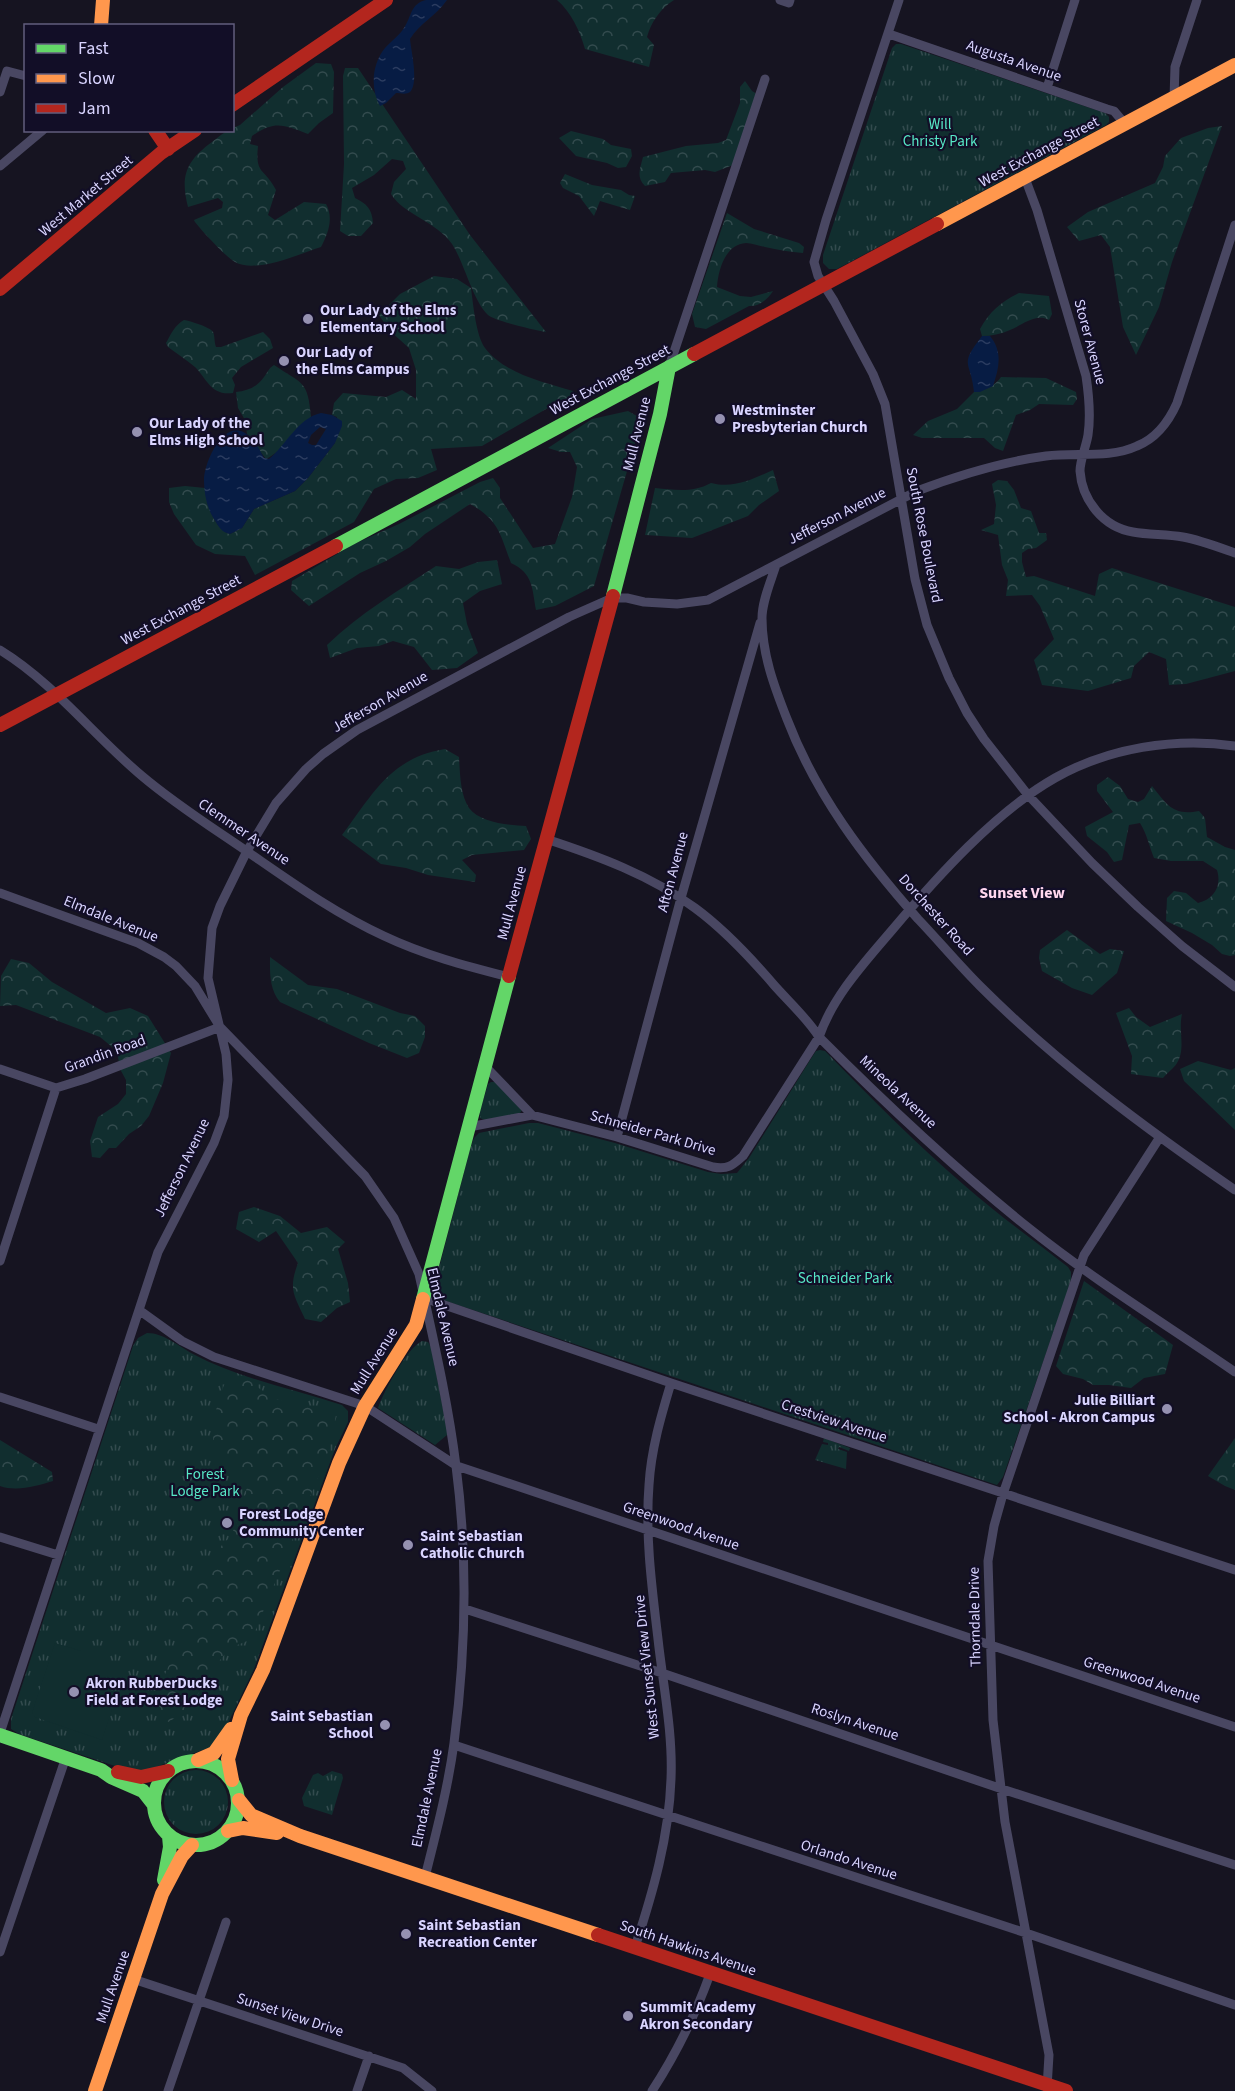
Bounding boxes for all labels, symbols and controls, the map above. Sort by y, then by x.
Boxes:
legend [24,24,234,132]
street label: Augusta Avenue [964,35,1064,87]
text: Fast [78,36,109,61]
text: Slow [78,66,115,91]
text: Jam [78,96,111,121]
street label: West Exchange Street [975,111,1103,193]
park label: Will Christy Park [903,114,978,152]
street label: West Market Street [34,150,138,242]
street label: Storer Avenue [1069,297,1111,387]
place label: Our Lady of the Elms Elementary School [320,300,457,338]
marker: Our Lady of the Elms Elementary School [301,312,315,326]
street label: West Exchange Street [546,339,674,421]
place label: Our Lady of the Elms Campus [296,342,410,380]
marker: Our Lady of the Elms Campus [277,354,291,368]
street label: Mull Avenue [618,395,656,473]
place label: Westminster Presbyterian Church [732,400,868,438]
marker: Westminster Presbyterian Church [713,412,727,426]
place label: Our Lady of the Elms High School [149,413,263,451]
marker: Our Lady of the Elms High School [130,425,144,439]
street label: South Rose Boulevard [901,465,947,605]
street label: Jefferson Avenue [784,482,890,550]
street label: West Exchange Street [117,569,245,651]
street label: Jefferson Avenue [328,666,432,738]
street label: Clemmer Avenue [194,793,294,871]
street label: Afton Avenue [652,830,694,914]
street label: Mull Avenue [492,864,532,942]
street label: Dorchester Road [894,869,978,961]
district label: Sunset View [979,882,1065,904]
street label: Elmdale Avenue [60,890,162,948]
street label: Grandin Road [61,1030,149,1078]
street label: Mineola Avenue [855,1051,941,1133]
street label: Schneider Park Drive [588,1105,718,1161]
street label: Jefferson Avenue [149,1115,215,1221]
street label: Elmdale Avenue [421,1266,465,1368]
park label: Schneider Park [798,1268,893,1289]
street label: Mull Avenue [345,1323,403,1399]
place label: Julie Billiart School - Akron Campus [1003,1390,1155,1428]
street label: Crestview Avenue [778,1394,890,1448]
marker: Julie Billiart School - Akron Campus [1160,1402,1174,1416]
park label: Forest Lodge Park [170,1464,240,1502]
street label: Greenwood Avenue [620,1496,742,1556]
place label: Forest Lodge Community Center [239,1504,364,1542]
marker: Forest Lodge Community Center [220,1516,234,1530]
place label: Saint Sebastian Catholic Church [420,1526,525,1564]
marker: Saint Sebastian Catholic Church [401,1538,415,1552]
street label: Thorndale Drive [964,1567,986,1667]
street label: West Sunset View Drive [629,1594,665,1740]
street label: Greenwood Avenue [1081,1651,1203,1709]
place label: Akron RubberDucks Field at Forest Lodge [85,1673,223,1711]
marker: Akron RubberDucks Field at Forest Lodge [67,1685,81,1699]
street label: Roslyn Avenue [808,1698,902,1746]
place label: Saint Sebastian School [270,1706,374,1744]
marker: Saint Sebastian School [378,1718,392,1732]
street label: Elmdale Avenue [406,1747,448,1849]
street label: Orlando Avenue [798,1834,900,1886]
place label: Saint Sebastian Recreation Center [418,1915,537,1953]
street label: South Hawkins Avenue [617,1915,759,1981]
marker: Saint Sebastian Recreation Center [399,1927,413,1941]
street label: Mull Avenue [91,1948,135,2026]
street label: Sunset View Drive [234,1988,346,2042]
place label: Summit Academy Akron Secondary [639,1997,756,2035]
marker: Summit Academy Akron Secondary [621,2009,635,2023]

